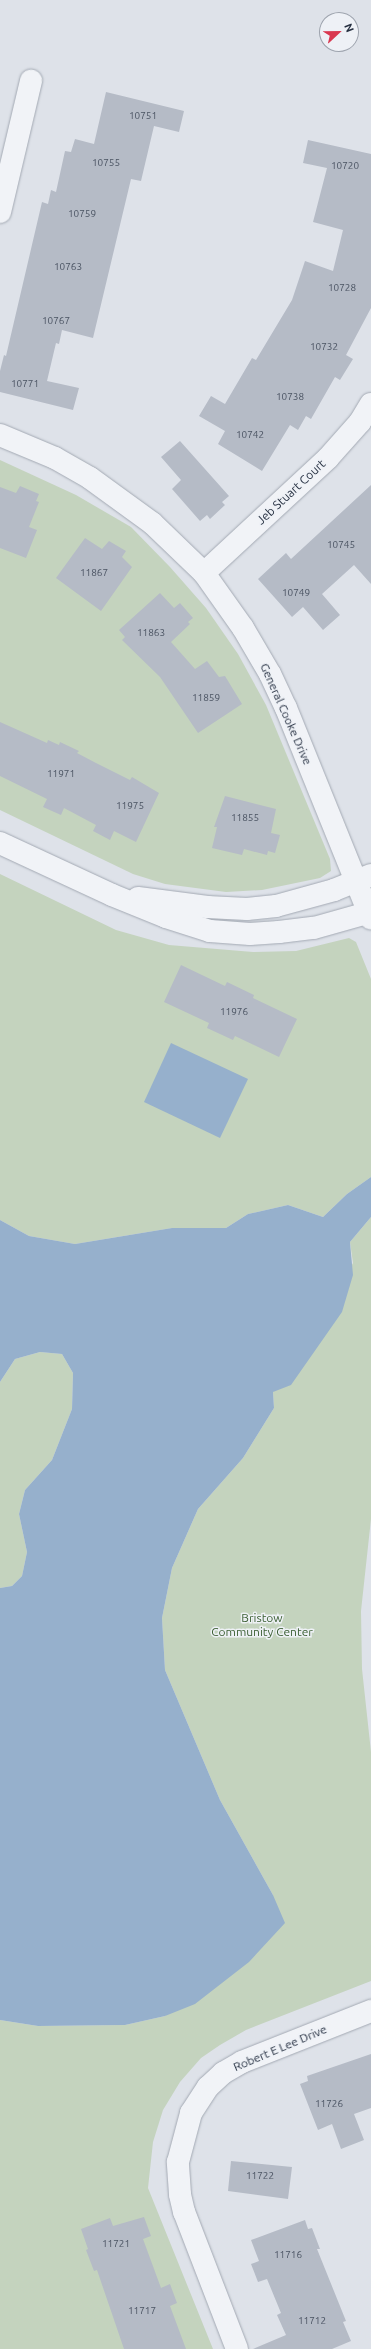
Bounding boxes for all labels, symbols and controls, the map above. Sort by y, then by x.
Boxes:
north arrow [319,12,359,52]
text: N [342,22,356,34]
house number: 10751 [129,110,157,122]
house number: 10755 [92,157,120,169]
house number: 10720 [331,160,359,172]
house number: 10759 [68,208,96,220]
house number: 10763 [54,261,82,273]
house number: 10728 [328,282,356,294]
house number: 10767 [42,315,70,327]
house number: 10732 [310,341,338,353]
house number: 10771 [11,378,39,390]
house number: 10738 [276,391,304,403]
house number: 10742 [236,429,264,441]
street label: Jeb Stuart Court [254,456,328,528]
house number: 10745 [327,539,355,551]
house number: 11867 [80,567,108,579]
house number: 10749 [282,587,310,599]
house number: 11863 [137,627,165,639]
street label: General Cooke Drive [257,661,315,767]
house number: 11859 [192,692,220,704]
house number: 11971 [47,768,75,780]
house number: 11975 [116,800,144,812]
house number: 11855 [231,812,259,824]
house number: 11976 [220,1006,248,1018]
park label: Bristow Community Center [211,1611,313,1639]
street label: Robert E Lee Drive [231,2022,329,2074]
house number: 11726 [315,2098,343,2110]
house number: 11722 [246,2170,274,2182]
house number: 11721 [102,2238,130,2250]
house number: 11716 [274,2249,302,2261]
house number: 11717 [128,2305,156,2317]
house number: 11712 [298,2315,326,2327]

